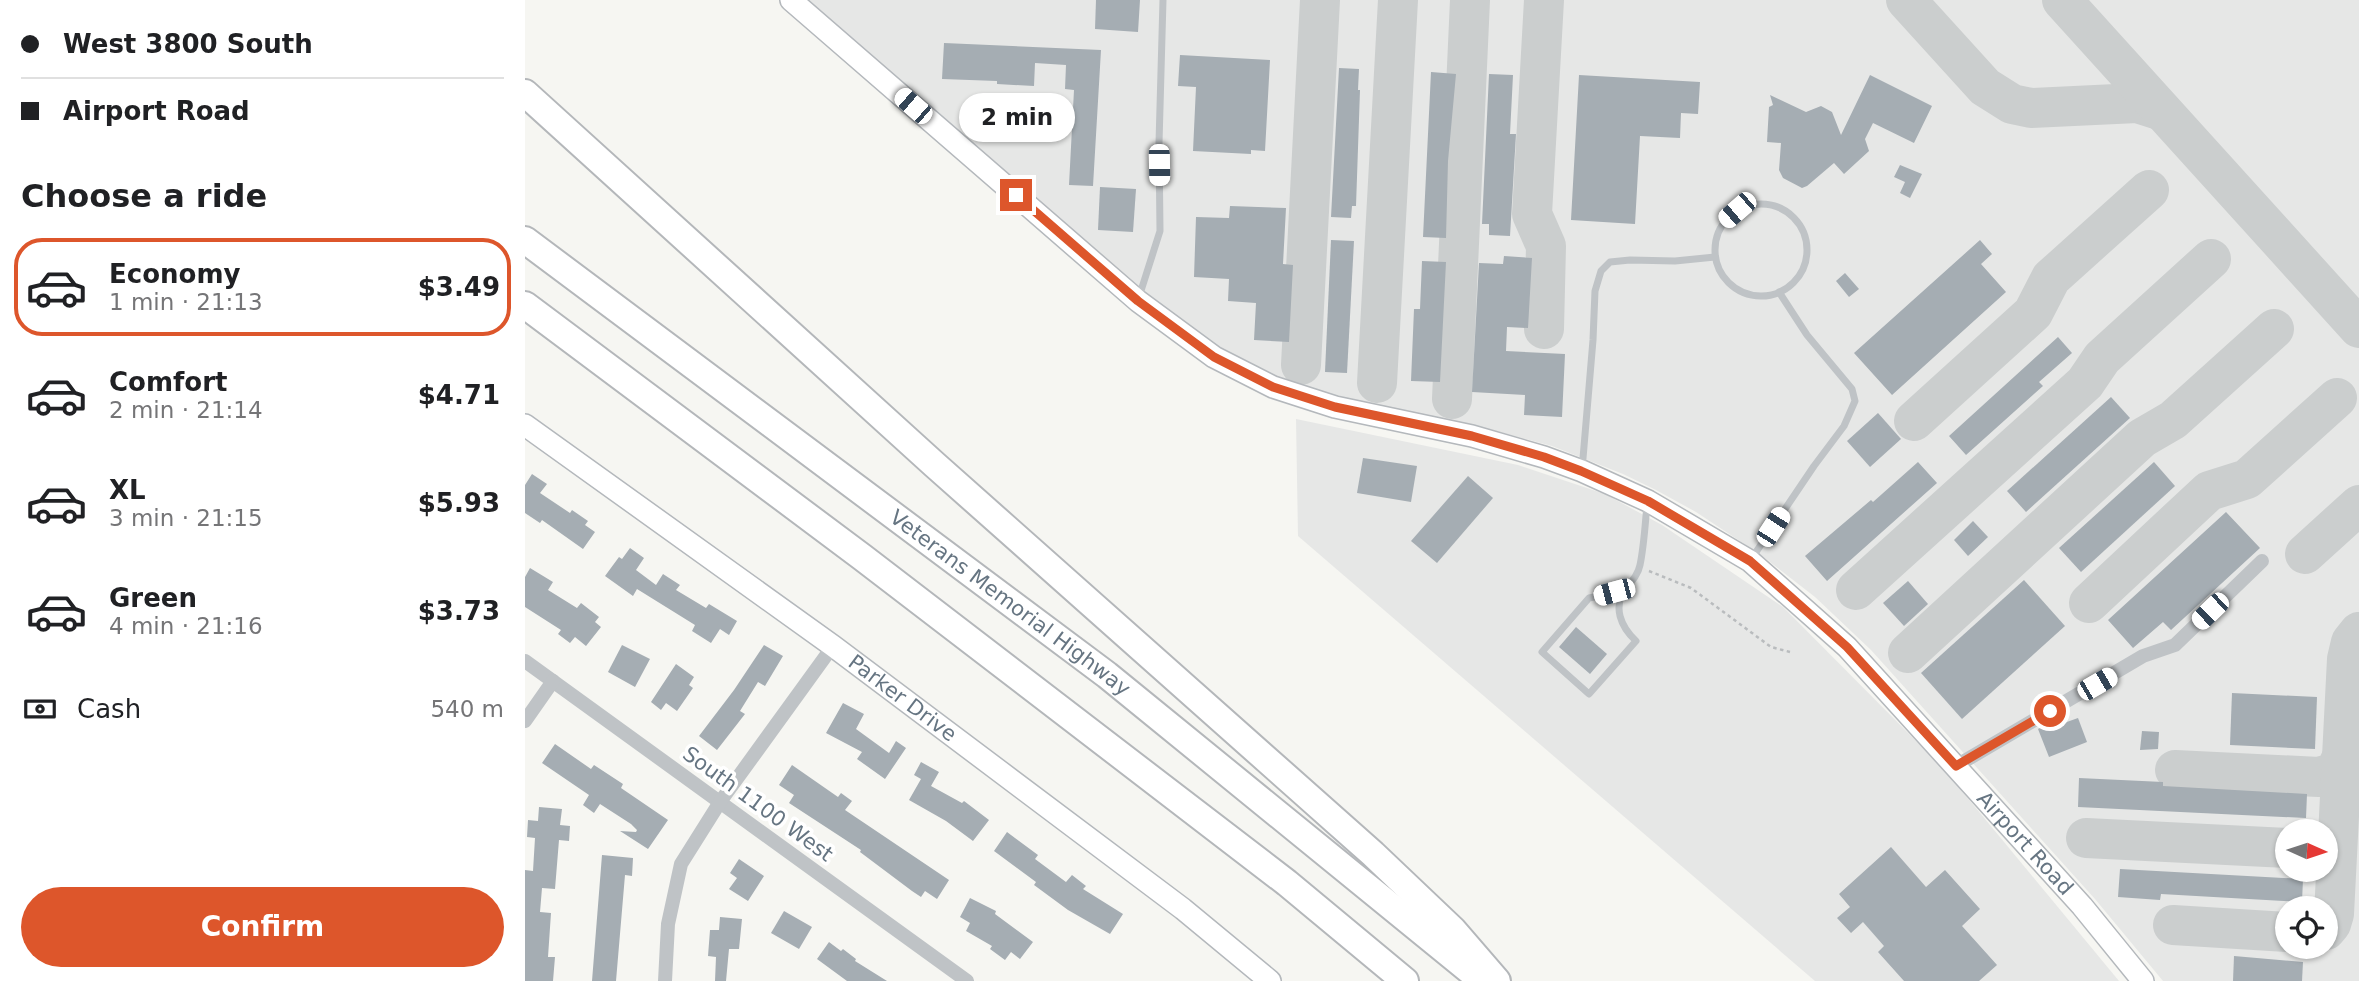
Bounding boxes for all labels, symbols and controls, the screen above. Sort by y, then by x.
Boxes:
text: West 3800 South [63,29,313,59]
car [891,84,936,128]
callout: 2 min [958,94,1074,142]
text: Airport Road [63,96,250,126]
text: 2 min [981,104,1053,130]
car [1149,144,1170,186]
text: Choose a ride [21,177,267,215]
route end [1000,179,1032,211]
car [1715,188,1760,232]
icon: car [25,256,88,319]
text: Economy [109,259,240,289]
text: $3.49 [418,272,500,302]
text: 1 min · 21:13 [109,289,263,315]
icon: car [25,364,88,427]
text: Comfort [109,367,227,397]
text: $4.71 [418,380,500,410]
text: 2 min · 21:14 [109,397,263,423]
icon: car [25,472,88,535]
text: XL [109,475,146,505]
text: $5.93 [418,488,500,518]
car [1753,504,1794,550]
text: 3 min · 21:15 [109,505,263,531]
street label: Veterans Memorial Highway [885,505,1135,701]
car [1591,576,1638,608]
icon: car [25,580,88,643]
text: Green [109,583,197,613]
car [2188,589,2233,633]
text: $3.73 [418,596,500,626]
text: 4 min · 21:16 [109,613,263,639]
street label: Parker Drive [844,650,961,747]
car [2074,664,2121,704]
icon: cash [21,690,59,728]
text: Cash [77,694,141,724]
route start [2034,695,2066,727]
text: 540 m [430,696,504,722]
street label: South 1100 West [678,742,838,866]
street label: Airport Road [1972,786,2078,900]
north arrow [2275,819,2338,882]
map controls [2275,819,2338,959]
button: Confirm [21,887,504,967]
button: locate [2275,896,2338,959]

